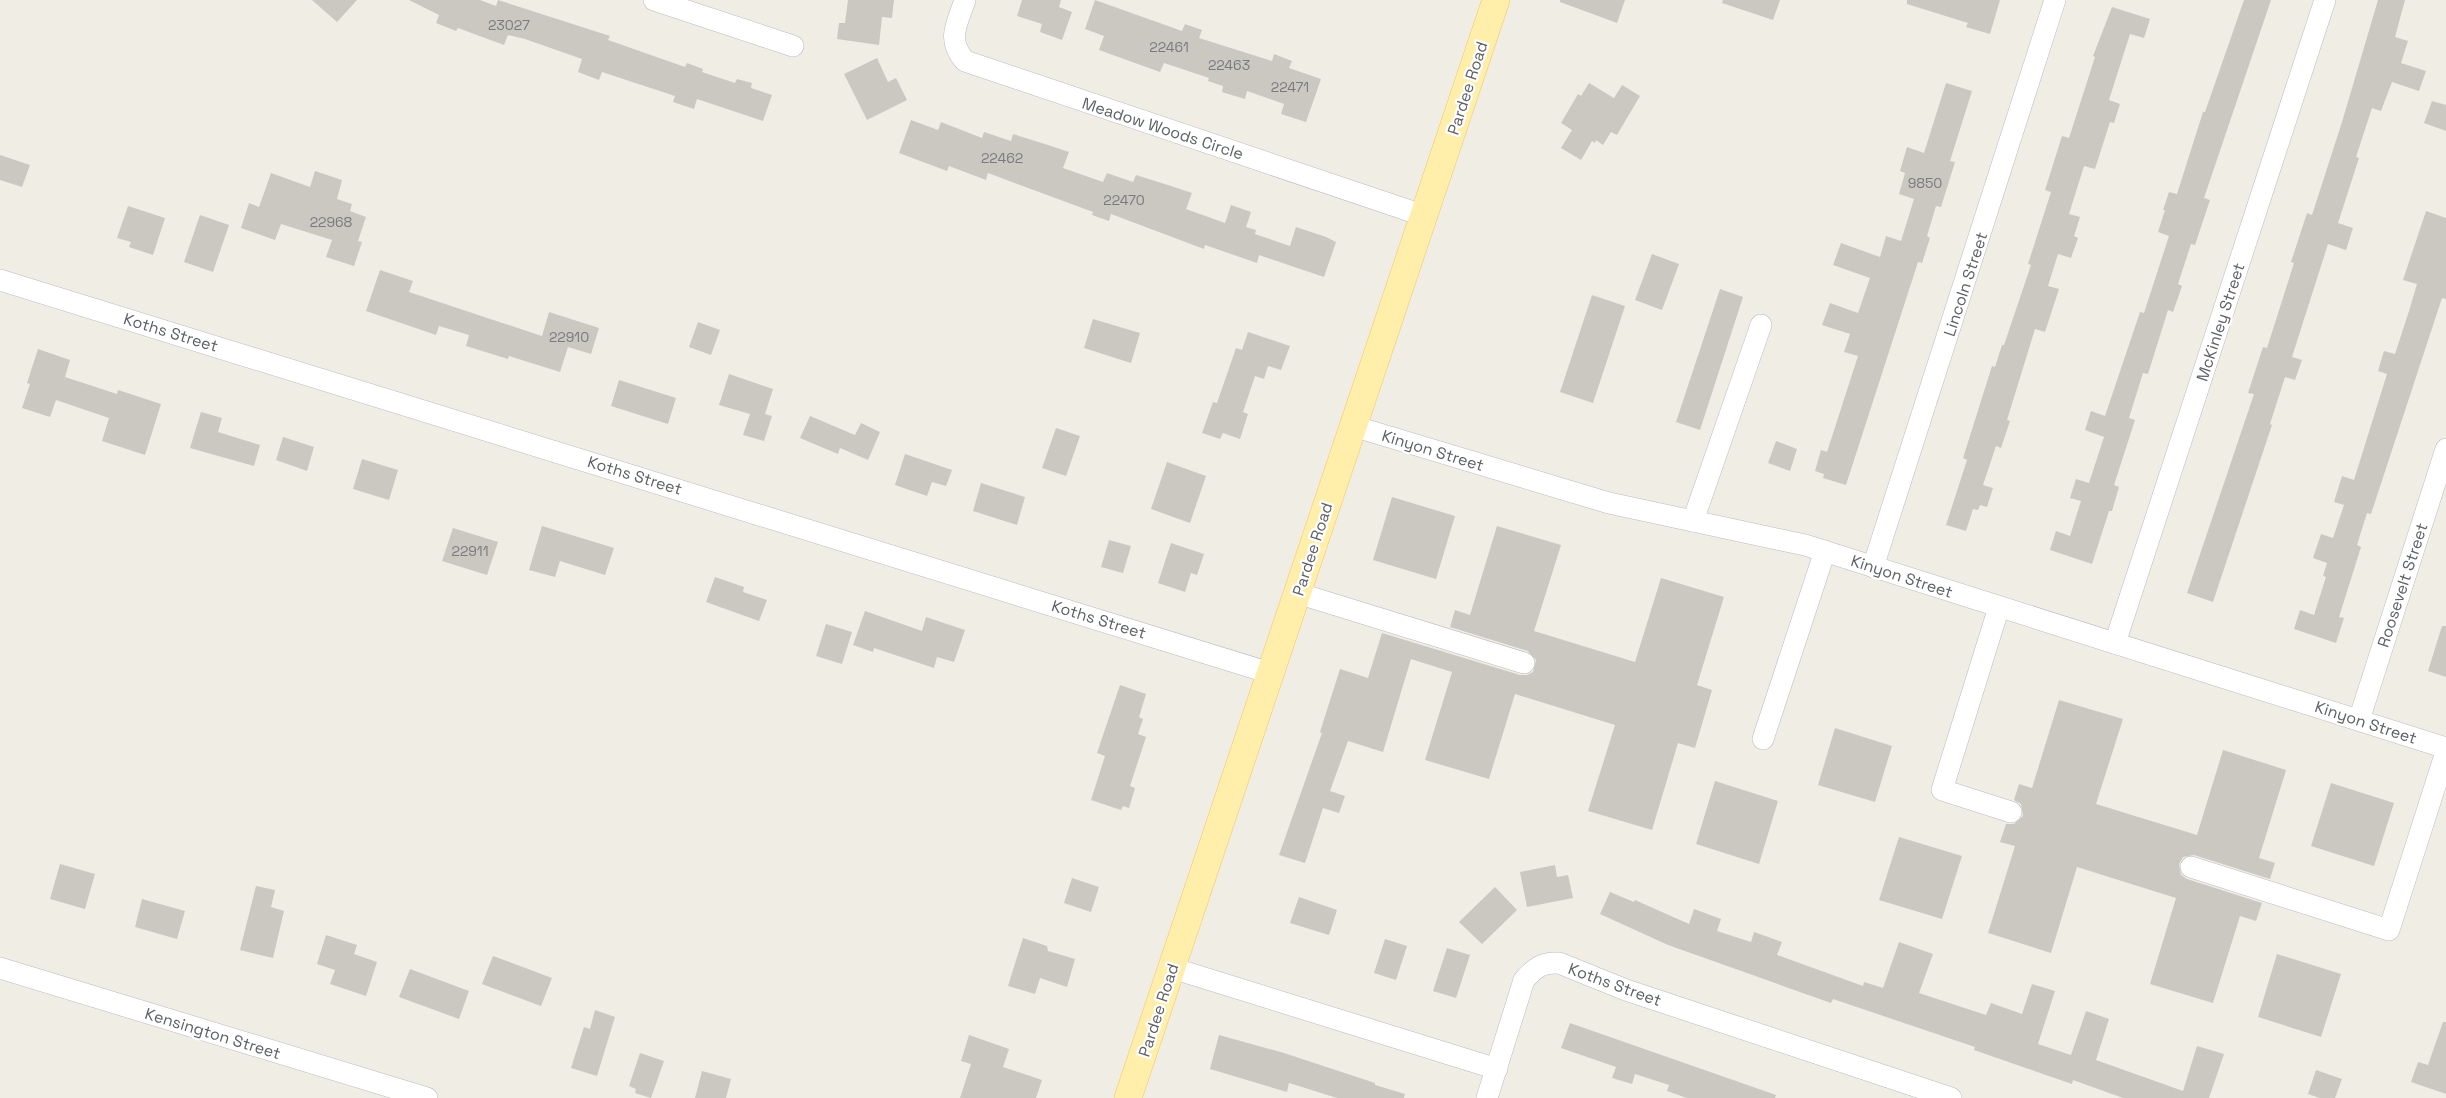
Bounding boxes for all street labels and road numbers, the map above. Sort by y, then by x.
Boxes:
street label: Pardee Road [1442,39,1492,138]
street label: Meadow Woods Circle [1079,92,1246,164]
street label: Lincoln Street [1939,229,1992,339]
street label: McKinley Street [2191,260,2249,384]
street label: Koths Street [121,308,221,357]
street label: Kinyon Street [1379,425,1487,476]
street label: Koths Street [585,451,685,500]
street label: Pardee Road [1287,500,1337,599]
street label: Roosevelt Street [2372,520,2432,650]
street label: Kinyon Street [1848,550,1955,603]
street label: Koths Street [1049,595,1149,644]
street label: Kinyon Street [2312,696,2419,749]
street label: Koths Street [1565,958,1664,1011]
street label: Pardee Road [1133,961,1183,1060]
street label: Kensington Street [142,1003,283,1064]

